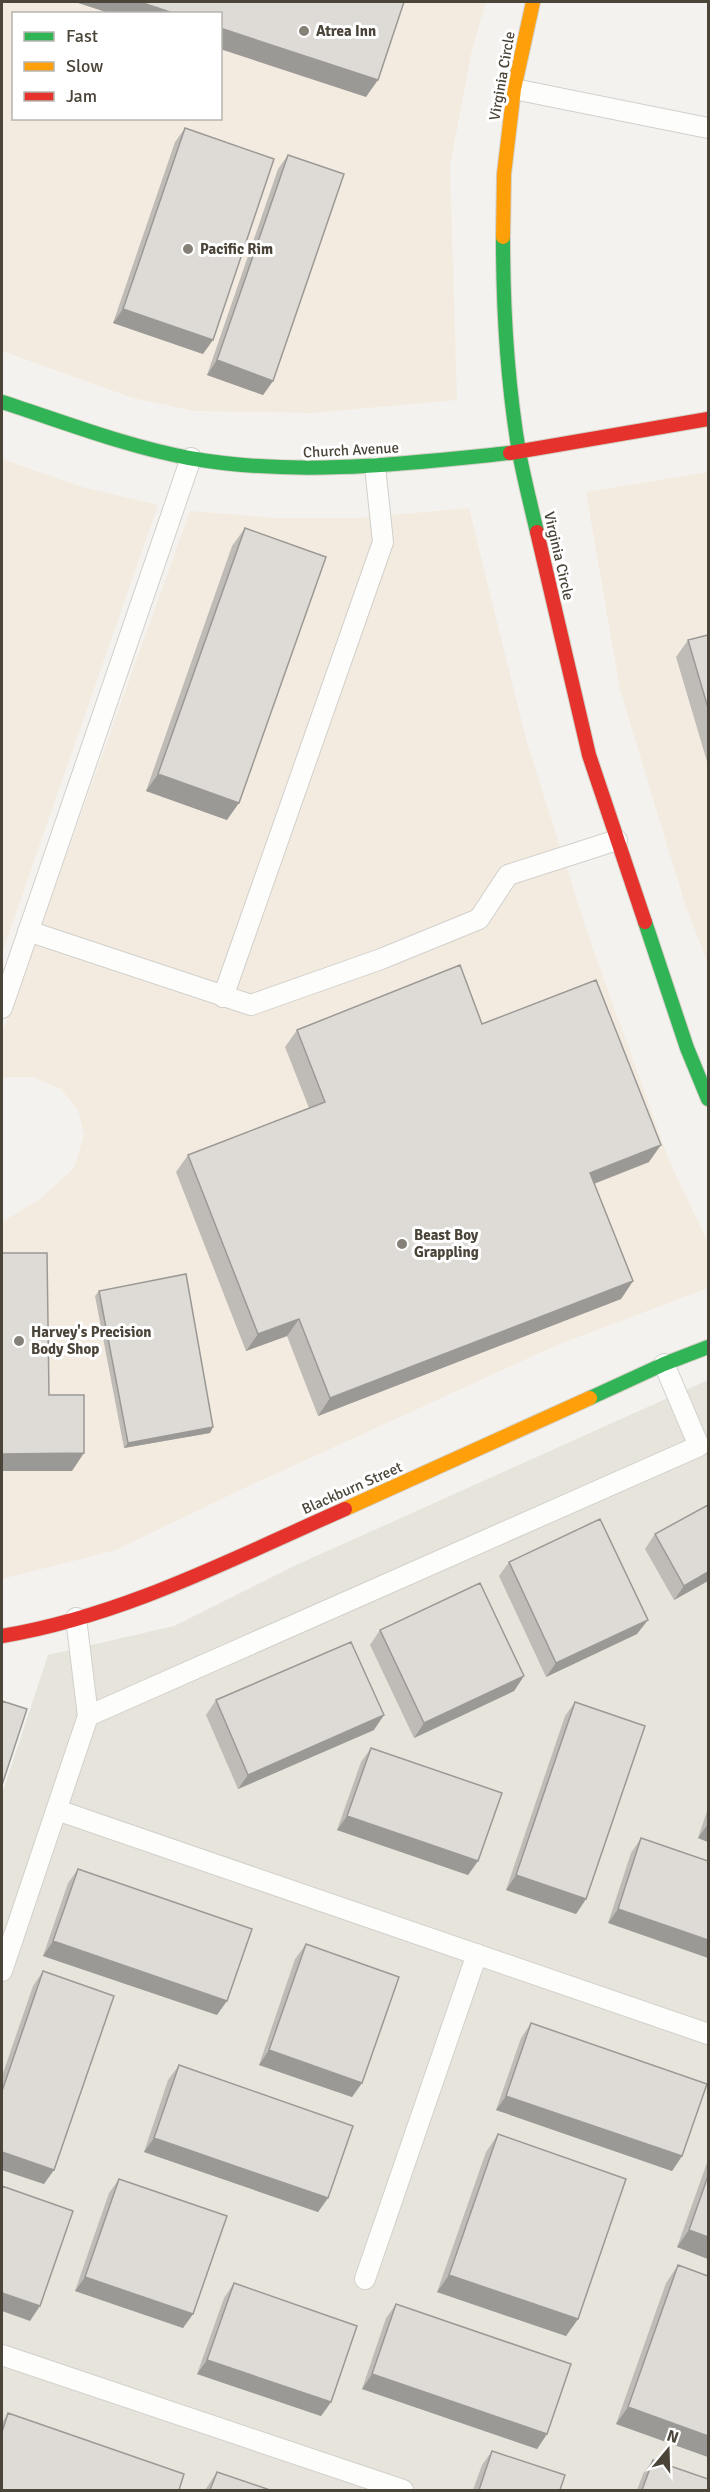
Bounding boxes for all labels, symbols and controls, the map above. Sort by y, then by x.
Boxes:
legend [12,12,222,120]
place label: Atrea Inn [316,22,376,40]
marker: Atrea Inn [297,24,311,38]
text: Fast [66,25,98,47]
street label: Virginia Circle [485,30,519,122]
text: Slow [66,55,103,77]
text: Jam [66,85,97,107]
place label: Pacific Rim [200,240,273,258]
marker: Pacific Rim [181,242,195,256]
street label: Church Avenue [303,438,399,462]
street label: Virginia Circle [540,510,578,602]
place label: Beast Boy Grappling [414,1226,479,1261]
marker: Beast Boy Grappling [395,1237,409,1251]
place label: Harvey's Precision Body Shop [31,1323,152,1358]
marker: Harvey's Precision Body Shop [12,1334,26,1348]
street label: Blackburn Street [299,1458,405,1518]
north arrow [638,2420,698,2480]
text: N [664,2425,681,2448]

